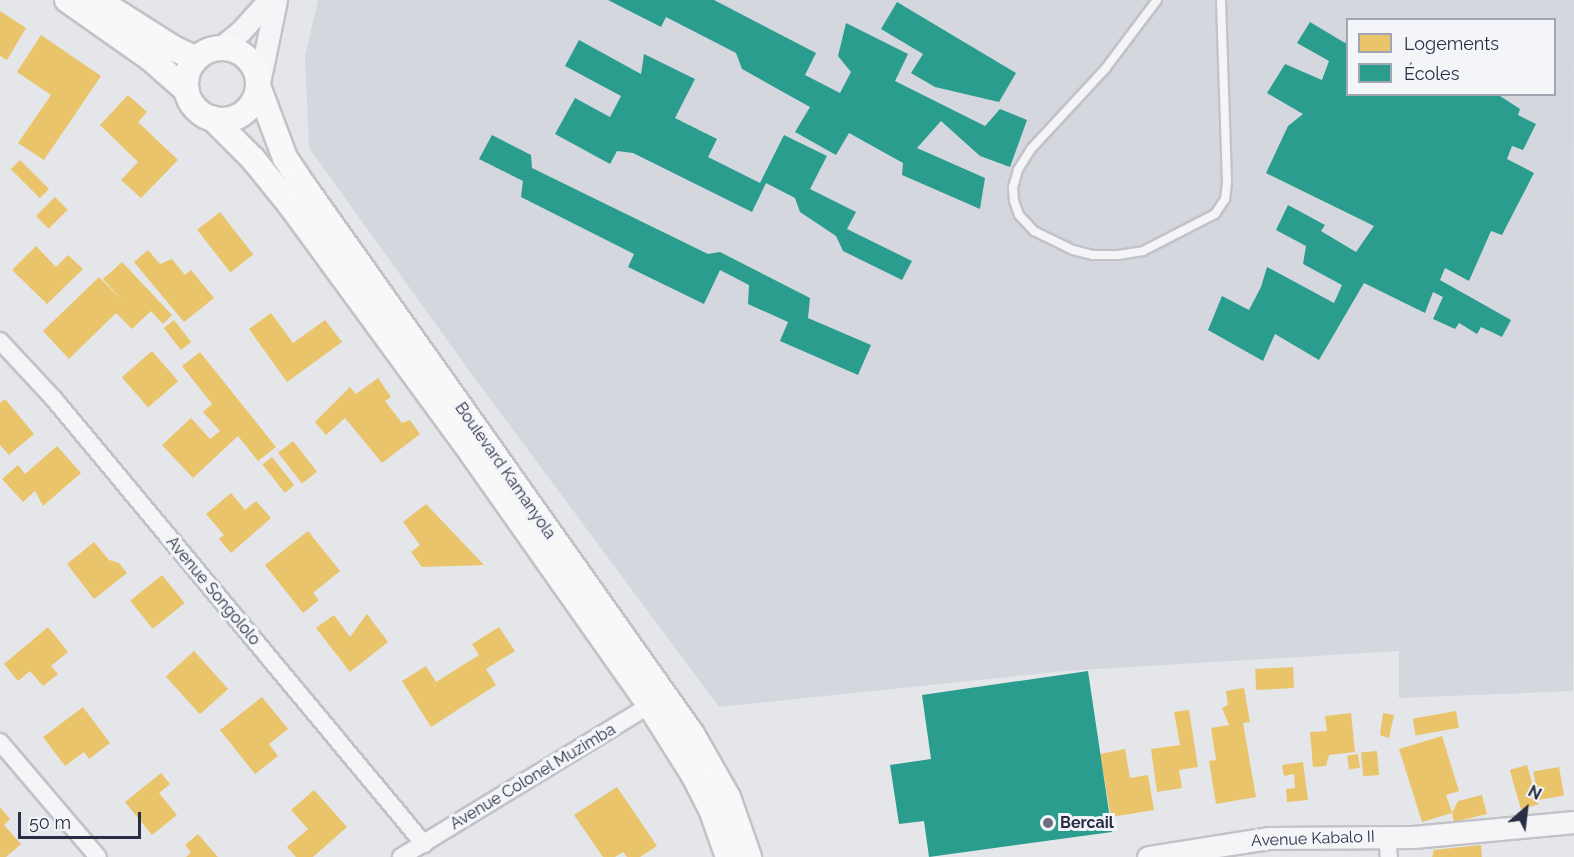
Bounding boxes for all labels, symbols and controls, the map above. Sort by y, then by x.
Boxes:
legend [1346,18,1556,96]
text: Logements [1404,33,1499,54]
text: Écoles [1404,63,1459,84]
street label: Boulevard Kamanyola [451,399,559,543]
street label: Avenue Songololo [162,533,264,649]
street label: Avenue Colonel Muzimba [447,720,619,834]
north arrow [1496,779,1556,839]
text: N [1525,781,1545,804]
scale bar [21,800,144,838]
text: 50 m [29,812,71,833]
place label: Bercail [1060,813,1114,833]
marker: Bercail [1041,816,1055,830]
street label: Avenue Kabalo II [1251,827,1375,851]

